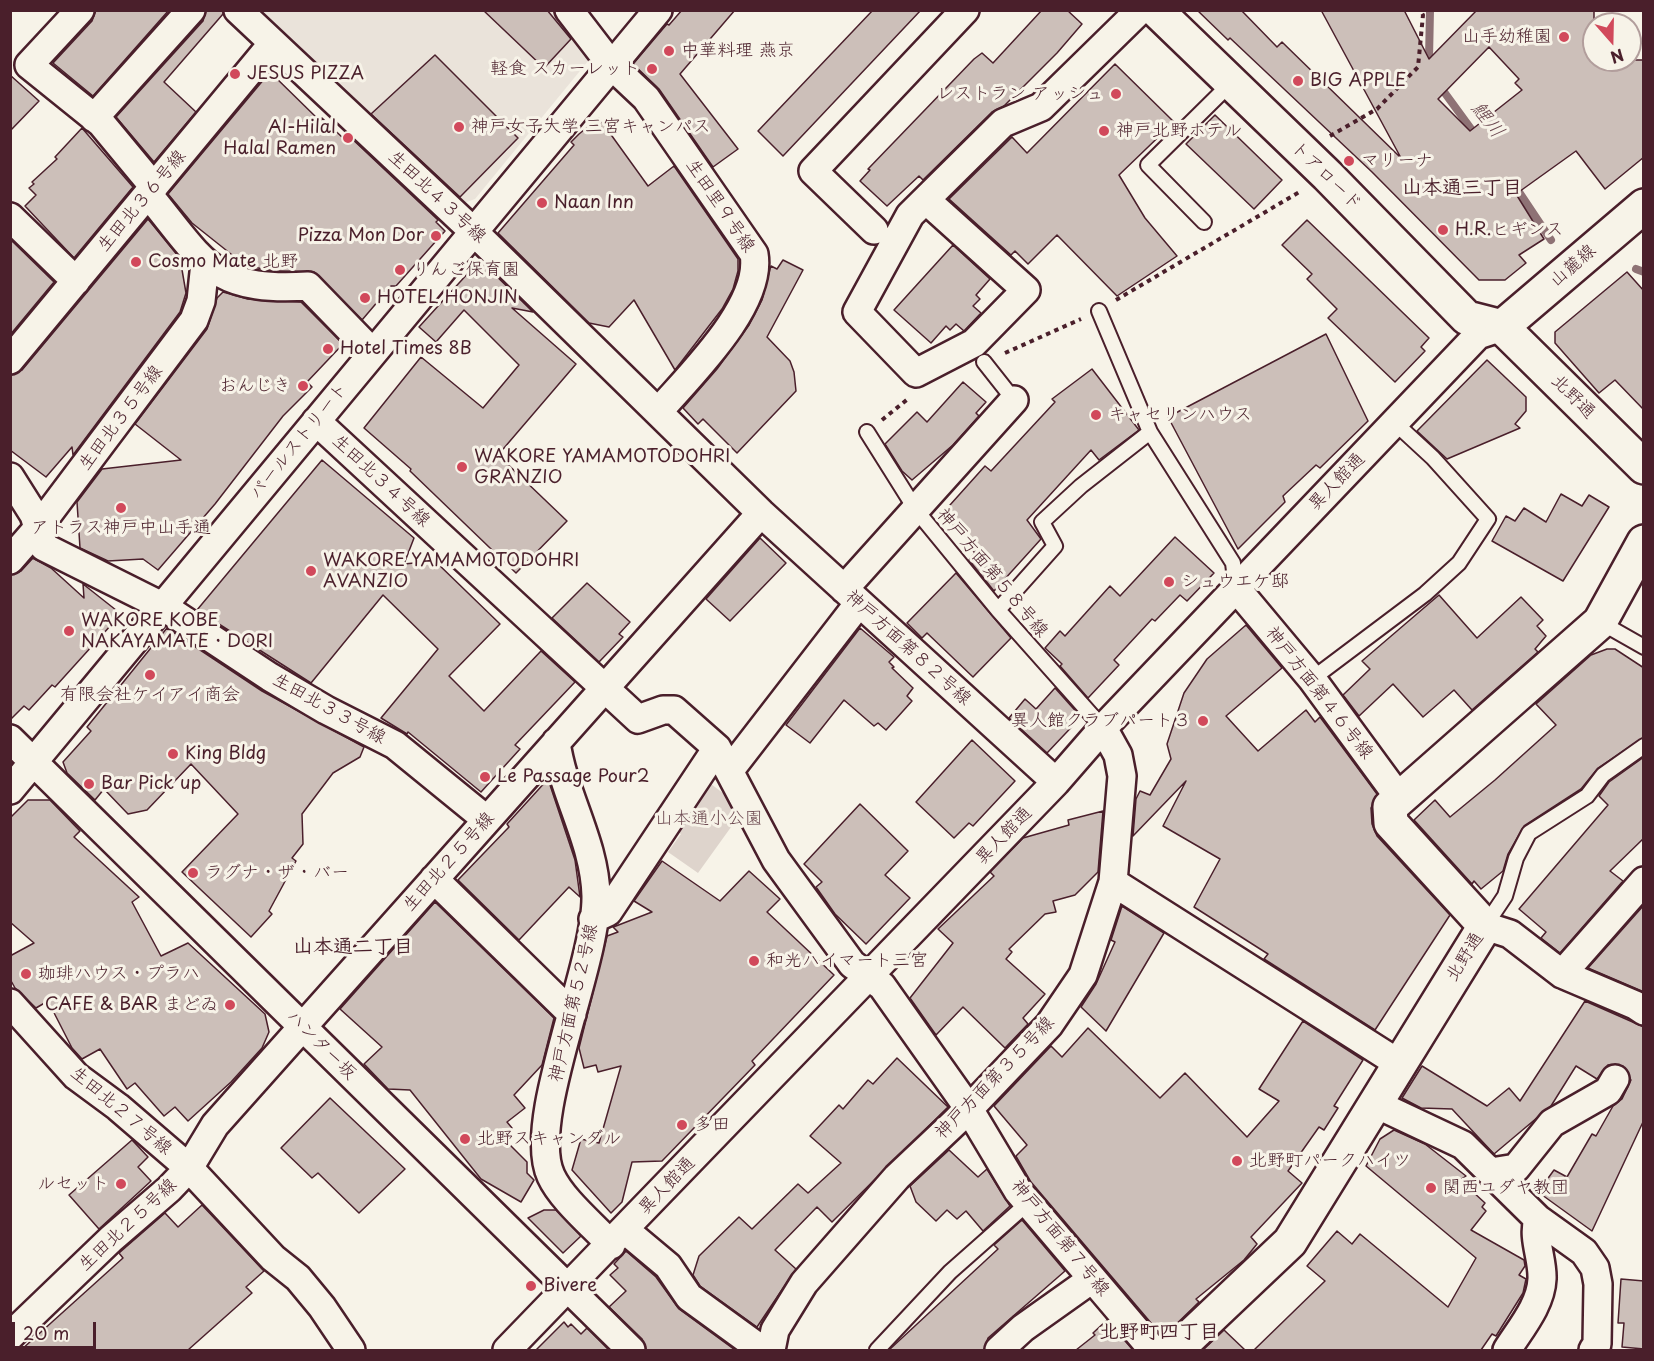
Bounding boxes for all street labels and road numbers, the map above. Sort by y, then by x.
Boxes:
street label: トアロード [1286,137,1366,215]
street label: 生田北３６号線 [93,146,191,256]
street label: 生田北４３号線 [384,146,490,248]
street label: 生田里９号線 [681,155,759,257]
street label: 山麓線 [1546,240,1600,292]
street label: 生田北３５号線 [74,361,168,475]
street label: 北野通 [1546,370,1600,424]
street label: パールストリート [245,378,353,504]
street label: 生田北３４号線 [328,430,434,532]
street label: 異人館通 [1304,449,1370,515]
street label: 神戸方面第５８号線 [932,504,1052,642]
street label: 神戸方面第８２号線 [841,586,975,710]
street label: 神戸方面第４６号線 [1261,623,1377,763]
street label: 生田北３３号線 [269,669,389,749]
street label: 異人館通 [971,803,1037,869]
street label: 生田北２５号線 [399,808,499,916]
street label: 神戸方面第５２号線 [545,922,603,1084]
street label: 北野通 [1442,928,1488,986]
street label: ハンター坂 [282,1006,360,1084]
street label: 神戸方面第３５号線 [931,1012,1059,1144]
street label: 生田北２７号線 [66,1062,176,1160]
street label: 異人館通 [634,1153,700,1219]
street label: 生田北２５号線 [75,1174,181,1276]
street label: 神戸方面第７号線 [1006,1175,1114,1301]

